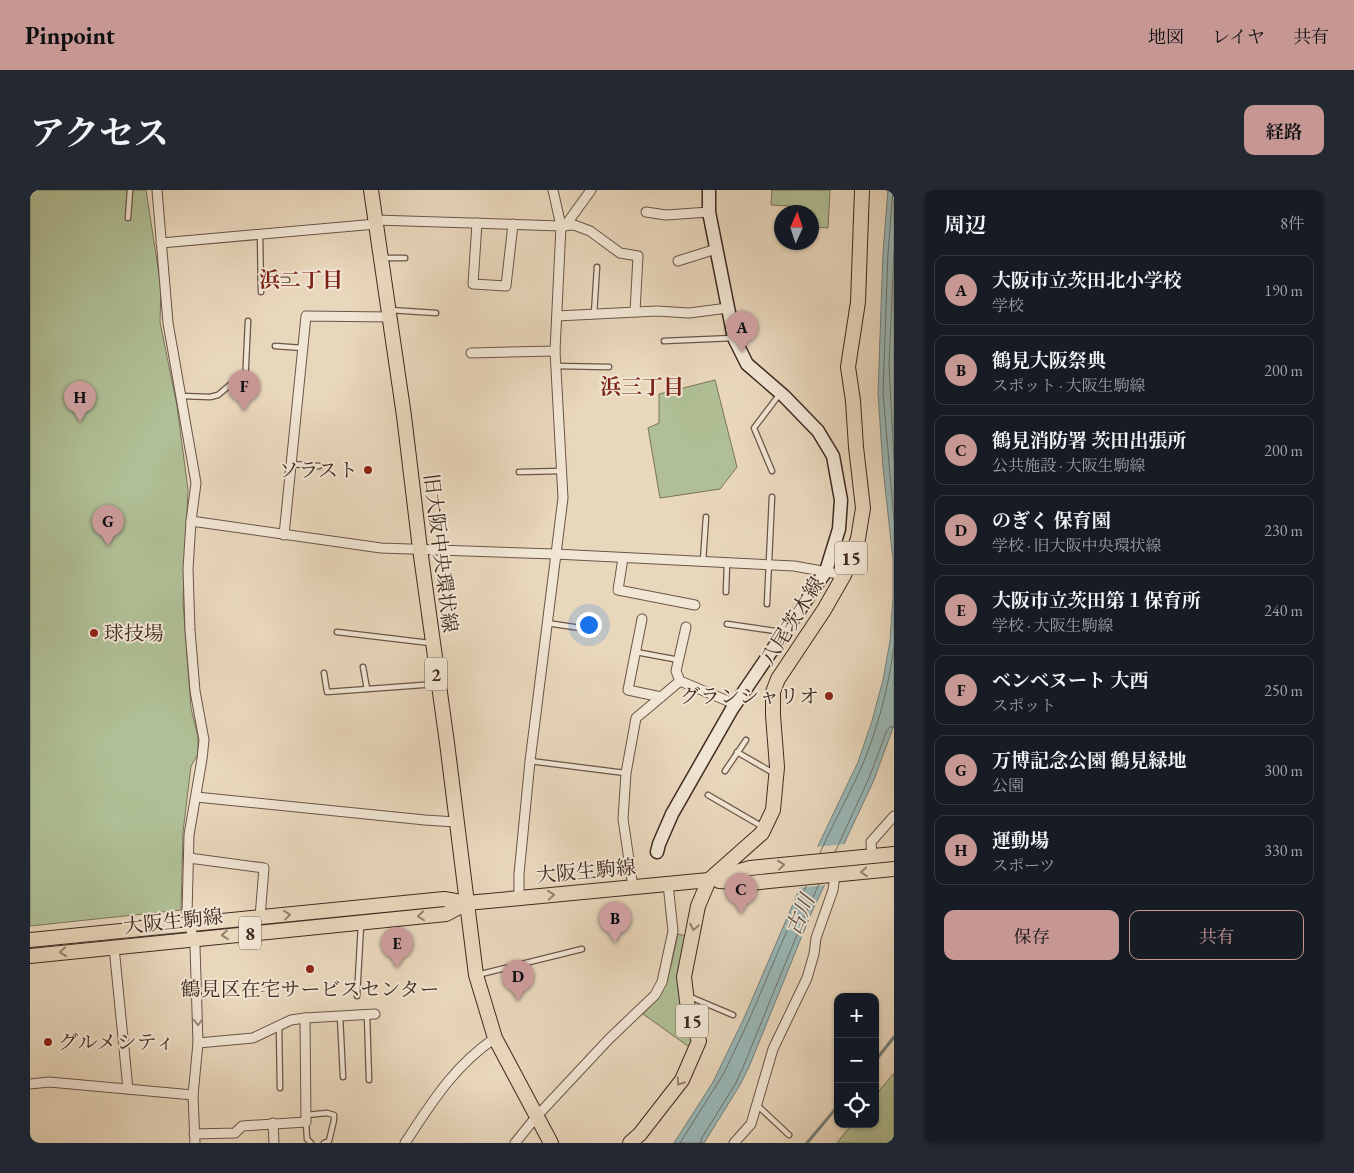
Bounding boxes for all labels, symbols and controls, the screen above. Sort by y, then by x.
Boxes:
text: Pinpoint [25,20,115,51]
text: 地図 [1148,25,1184,48]
text: レイヤ [1212,25,1265,48]
text: 共有 [1293,25,1329,48]
button: 経路 [1244,105,1324,155]
text: アクセス [30,110,169,155]
north arrow [774,205,819,250]
text: 周辺 [944,211,986,238]
text: 8件 [1280,213,1304,234]
district label: 浜二丁目 [259,266,343,293]
text: 大阪市立茨田北小学校 [992,268,1182,293]
text: A [955,280,967,301]
text: 190 m [1264,280,1303,301]
text: 学校 [992,295,1024,316]
pin: A [726,311,758,352]
text: 鶴見大阪祭典 [992,348,1106,373]
text: B [956,360,966,381]
text: 200 m [1264,360,1303,381]
pin: F [228,370,260,411]
district label: 浜三丁目 [600,373,684,400]
text: スポット · 大阪生駒線 [992,375,1146,396]
pin: H [64,381,96,422]
text: 鶴見消防署 茨田出張所 [992,428,1187,453]
text: C [955,440,967,461]
text: 200 m [1264,440,1303,461]
text: 公共施設 · 大阪生駒線 [992,455,1146,476]
place label: ソラスト [279,457,358,483]
marker: ソラスト [362,464,374,476]
street label: 旧大阪中央環状線 [418,472,464,634]
pin: G [92,505,124,546]
text: のぎく 保育園 [992,508,1111,533]
text: D [955,520,967,541]
text: 230 m [1264,520,1303,541]
text: 学校 · 旧大阪中央環状線 [992,535,1162,556]
road number: 15 [835,542,867,574]
street label: 八尾茨木線 [754,572,830,670]
text: 大阪市立茨田第１保育所 [992,588,1201,613]
text: E [956,600,966,621]
text: 240 m [1264,600,1303,621]
your location [576,612,602,638]
text: 学校 · 大阪生駒線 [992,615,1114,636]
place label: 球技場 [104,620,164,646]
marker: 球技場 [88,627,100,639]
road number: 2 [425,658,447,690]
text: ベンベヌート 大西 [992,668,1149,693]
text: F [957,680,965,701]
text: 250 m [1264,680,1303,701]
place label: グランシャリオ [680,683,819,709]
marker: グランシャリオ [823,690,835,702]
text: スポット [992,695,1056,716]
text: 万博記念公園 鶴見緑地 [992,748,1187,773]
text: G [955,760,967,781]
text: 300 m [1264,760,1303,781]
text: 公園 [992,775,1024,796]
text: 運動場 [992,828,1049,853]
text: H [955,840,967,861]
text: 330 m [1264,840,1303,861]
street label: 大阪生駒線 [535,854,637,888]
text: スポーツ [992,855,1055,876]
one-way arrow [777,860,785,871]
one-way arrow [860,866,868,877]
pin: C [725,873,757,914]
water label: 古川 [779,888,821,939]
one-way arrow [547,890,555,901]
pin: B [599,902,631,943]
street label: 大阪生駒線 [122,903,224,939]
one-way arrow [284,910,292,921]
one-way arrow [417,910,425,921]
button: 保存 [944,910,1119,960]
button: 共有 [1129,910,1304,960]
road number: 8 [239,916,261,950]
one-way arrow [689,922,700,931]
pin: E [381,927,413,968]
one-way arrow [220,929,228,940]
one-way arrow [59,946,67,957]
pin: D [502,960,534,1001]
marker: 鶴見区在宅サービスセンター [304,963,316,975]
place label: 鶴見区在宅サービスセンター [180,976,440,1002]
map controls [834,993,879,1128]
button: + [834,993,879,1038]
road number: 15 [676,1004,708,1038]
one-way arrow [192,1018,203,1026]
place label: グルメシティ [58,1029,175,1055]
marker: グルメシティ [42,1036,54,1048]
button: − [834,1038,879,1083]
one-way arrow [676,1076,686,1085]
button: locate [834,1083,879,1128]

